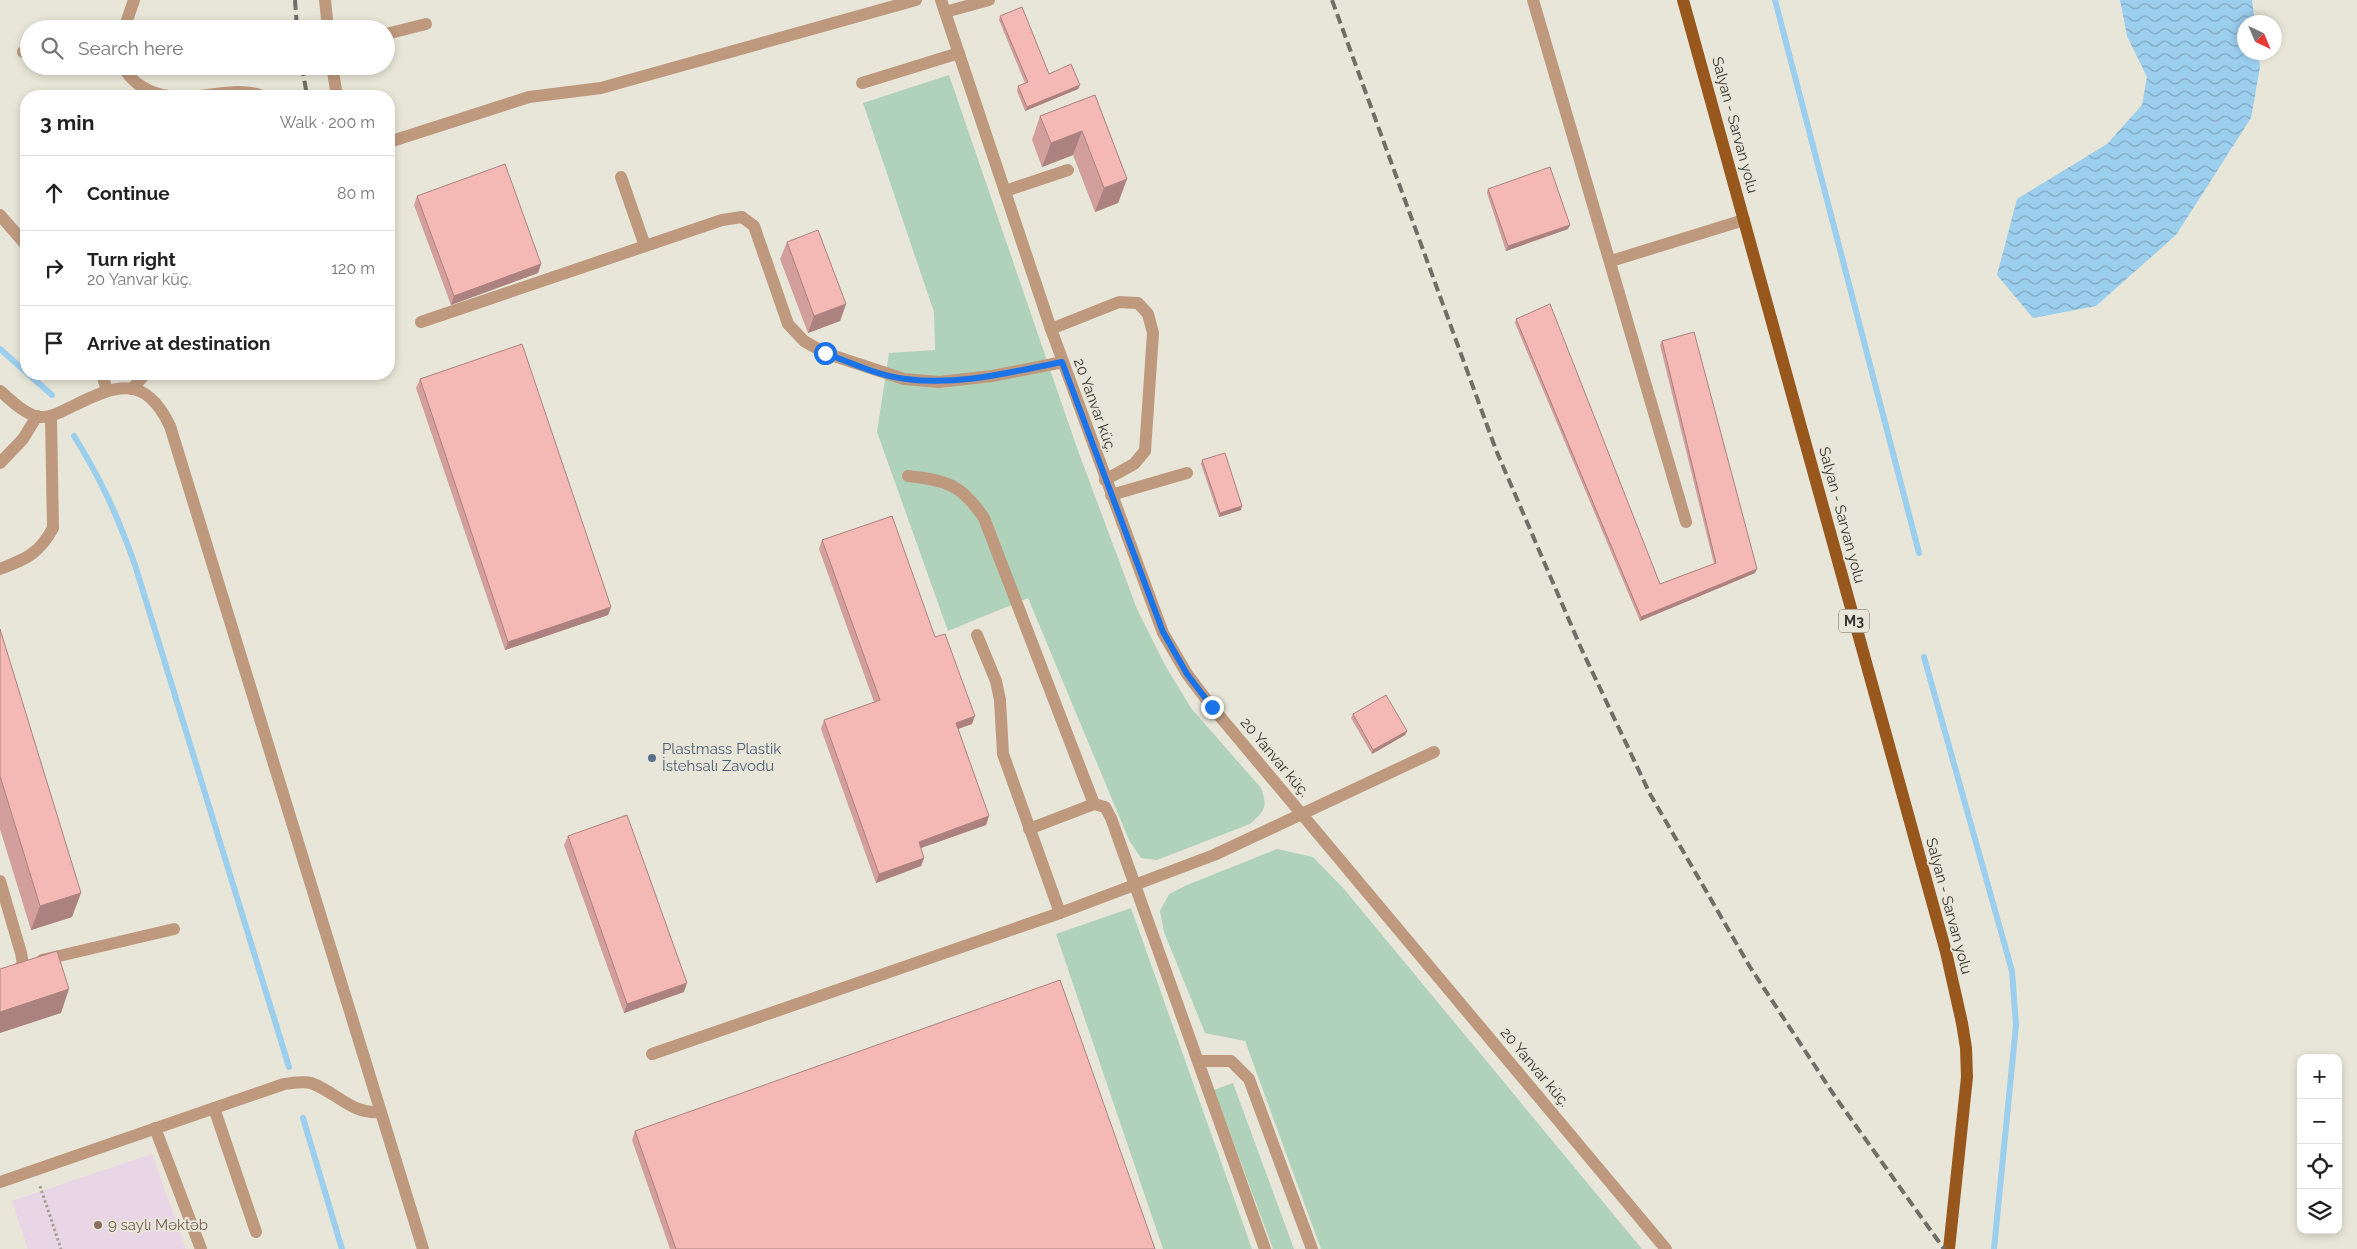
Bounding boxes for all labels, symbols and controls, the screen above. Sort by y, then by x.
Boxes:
north arrow [2237,15,2282,60]
search box [20,20,395,75]
icon: search [38,34,66,62]
text: Search here [78,37,184,59]
street label: Salyan - Sarvan yolu [1708,55,1762,195]
text: 3 min [40,110,94,135]
text: Walk · 200 m [280,113,375,132]
icon: ahead [40,179,68,207]
text: Continue [87,182,170,204]
text: 80 m [337,184,375,203]
text: Turn right [87,248,176,270]
icon: right [40,254,68,282]
text: 120 m [331,259,375,278]
text: 20 Yanvar küç. [87,270,192,289]
icon: arrive [40,329,68,357]
text: Arrive at destination [87,332,271,354]
route start [814,342,837,365]
street label: 20 Yanvar küç. [1070,356,1120,454]
street label: Salyan - Sarvan yolu [1815,445,1869,585]
road number: M3 [1839,610,1869,632]
route end [1201,696,1224,719]
street label: 20 Yanvar küç. [1237,714,1313,800]
place label: Plastmass Plastik İstehsalı Zavodu [662,740,781,775]
marker: Plastmass Plastik İstehsalı Zavodu [646,752,658,764]
street label: Salyan - Sarvan yolu [1922,836,1976,976]
street label: 20 Yanvar küç. [1497,1024,1573,1110]
map controls [2297,1054,2342,1234]
button: + [2297,1054,2342,1099]
button: − [2297,1099,2342,1144]
button: locate [2297,1144,2342,1189]
button: layers [2297,1189,2342,1234]
place label: 9 saylı Məktəb [108,1216,208,1234]
marker: 9 saylı Məktəb [92,1219,104,1231]

